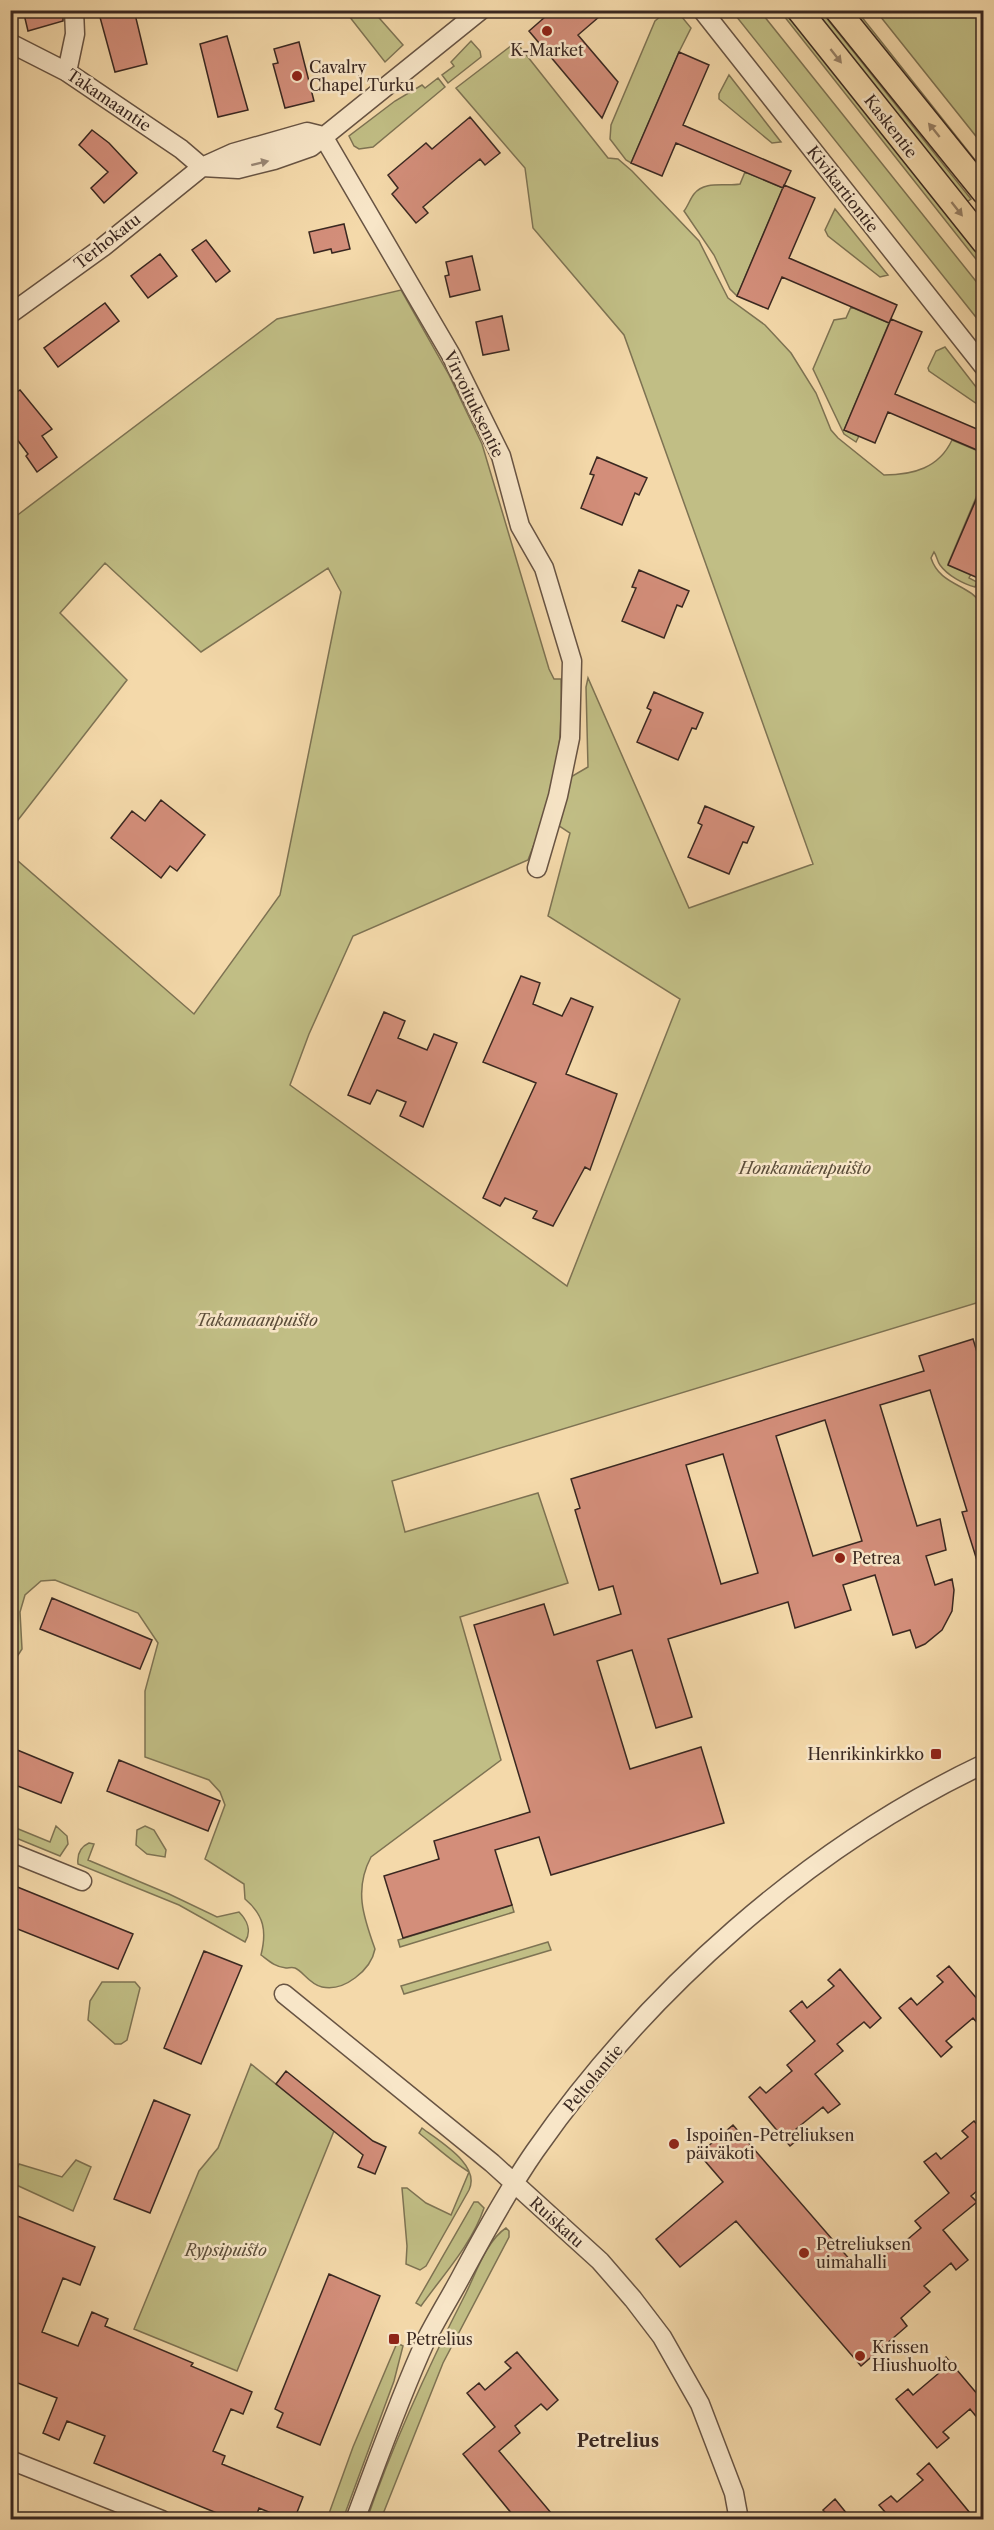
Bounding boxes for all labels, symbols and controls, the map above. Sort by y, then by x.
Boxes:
marker: K-Market [540,24,554,38]
place label: K-Market [510,40,584,60]
one-way arrow [829,49,841,64]
place label: Cavalry Chapel Turku [309,57,414,95]
street label: Takamaantie [63,64,155,136]
marker: Cavalry Chapel Turku [290,69,304,83]
street label: Kaskentie [860,90,922,162]
one-way arrow [928,123,940,138]
street label: Kivikartiontie [803,142,883,236]
one-way arrow [251,158,269,168]
one-way arrow [950,201,963,216]
street label: Terhokatu [70,209,144,273]
street label: Virvoituksentie [439,346,508,461]
park label: Honkamäenpuisto [737,1158,871,1178]
park label: Takamaanpuisto [196,1310,318,1330]
place label: Petrea [852,1548,901,1568]
marker: Petrea [833,1551,847,1565]
place label: Henrikinkirkko [807,1744,924,1764]
marker: Henrikinkirkko [929,1747,943,1761]
street label: Peltolantie [559,2040,627,2116]
place label: Ispoinen-Petreliuksen päiväkoti [686,2125,855,2163]
marker: Ispoinen-Petreliuksen päiväkoti [667,2137,681,2151]
street label: Ruiskatu [526,2192,588,2252]
place label: Petreliuksen uimahalli [816,2234,911,2272]
park label: Rypsipuisto [183,2240,267,2260]
marker: Petreliuksen uimahalli [797,2246,811,2260]
place label: Petrelius [406,2329,473,2349]
marker: Petrelius [387,2332,401,2346]
place label: Krissen Hiushuolto [872,2337,957,2375]
marker: Krissen Hiushuolto [853,2349,867,2363]
district label: Petrelius [577,2430,659,2452]

